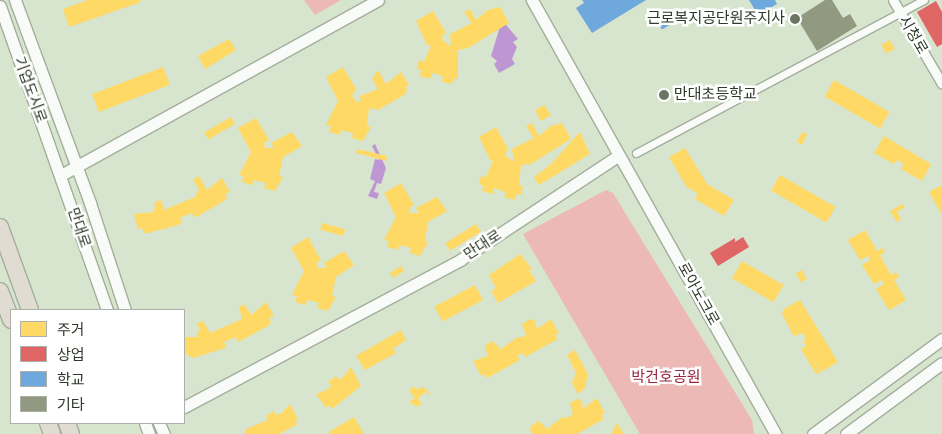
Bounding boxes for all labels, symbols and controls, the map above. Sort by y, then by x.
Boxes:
place label: 근로복지공단원주지사 [647,10,785,28]
marker: 근로복지공단원주지사 [789,13,801,25]
street label: 시청로 [895,13,931,57]
street label: 기업도시로 [10,55,50,125]
place label: 만대초등학교 [674,86,757,104]
marker: 만대초등학교 [658,89,670,101]
street label: 만대로 [64,205,94,251]
street label: 만대로 [461,226,505,264]
street label: 로아노크로 [673,259,723,329]
legend [10,309,185,424]
text: 주거 [57,321,85,339]
text: 상업 [57,346,85,364]
park label: 박건호공원 [632,369,700,387]
text: 학교 [57,371,85,389]
text: 기타 [57,396,85,414]

